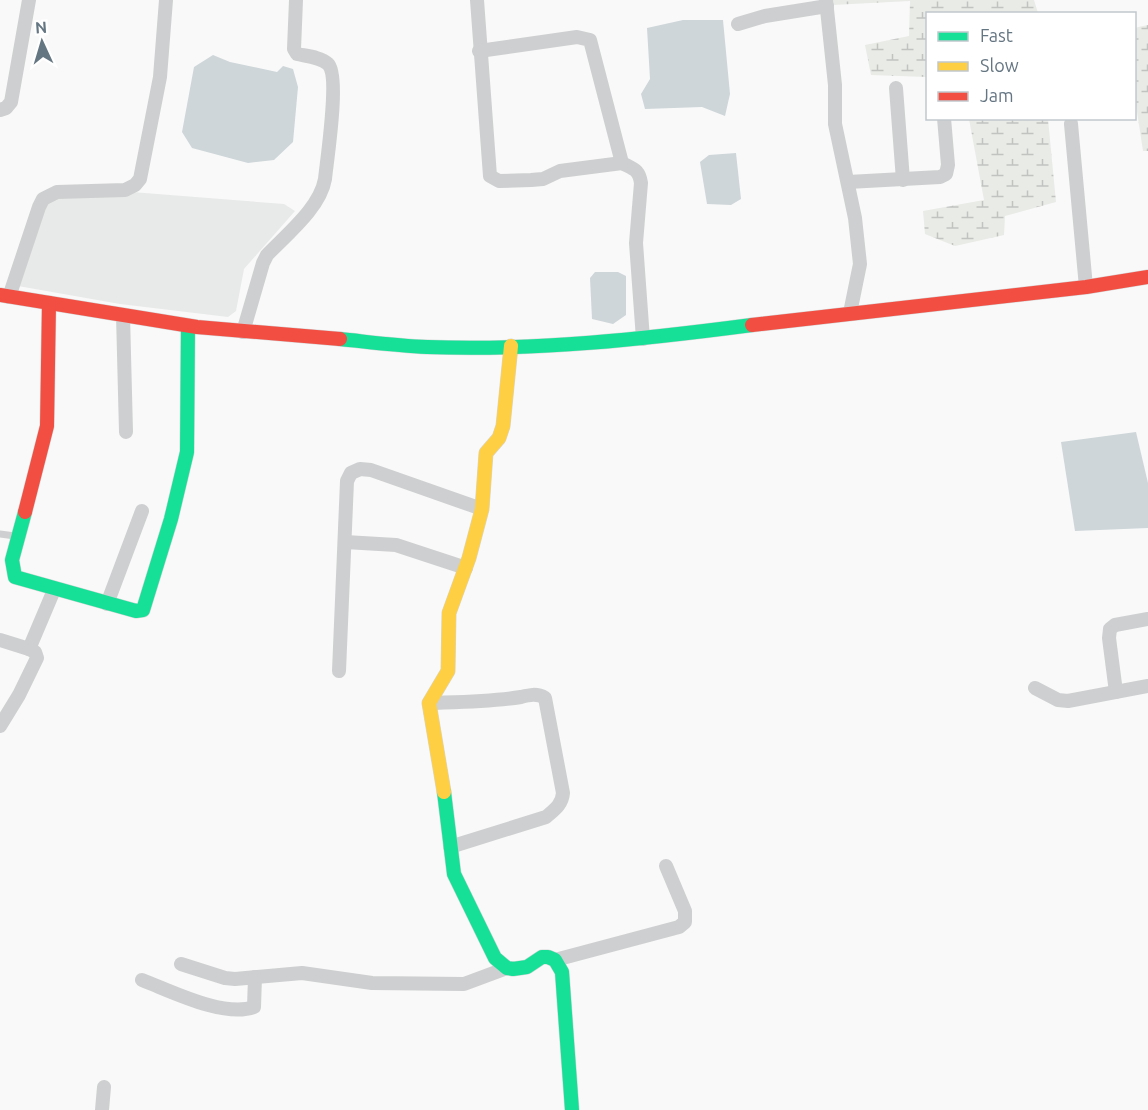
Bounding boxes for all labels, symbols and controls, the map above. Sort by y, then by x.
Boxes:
north arrow [12,12,72,72]
legend [926,12,1136,120]
text: N [34,18,48,36]
text: Fast [980,25,1013,45]
text: Slow [980,55,1019,75]
text: Jam [980,85,1014,105]

